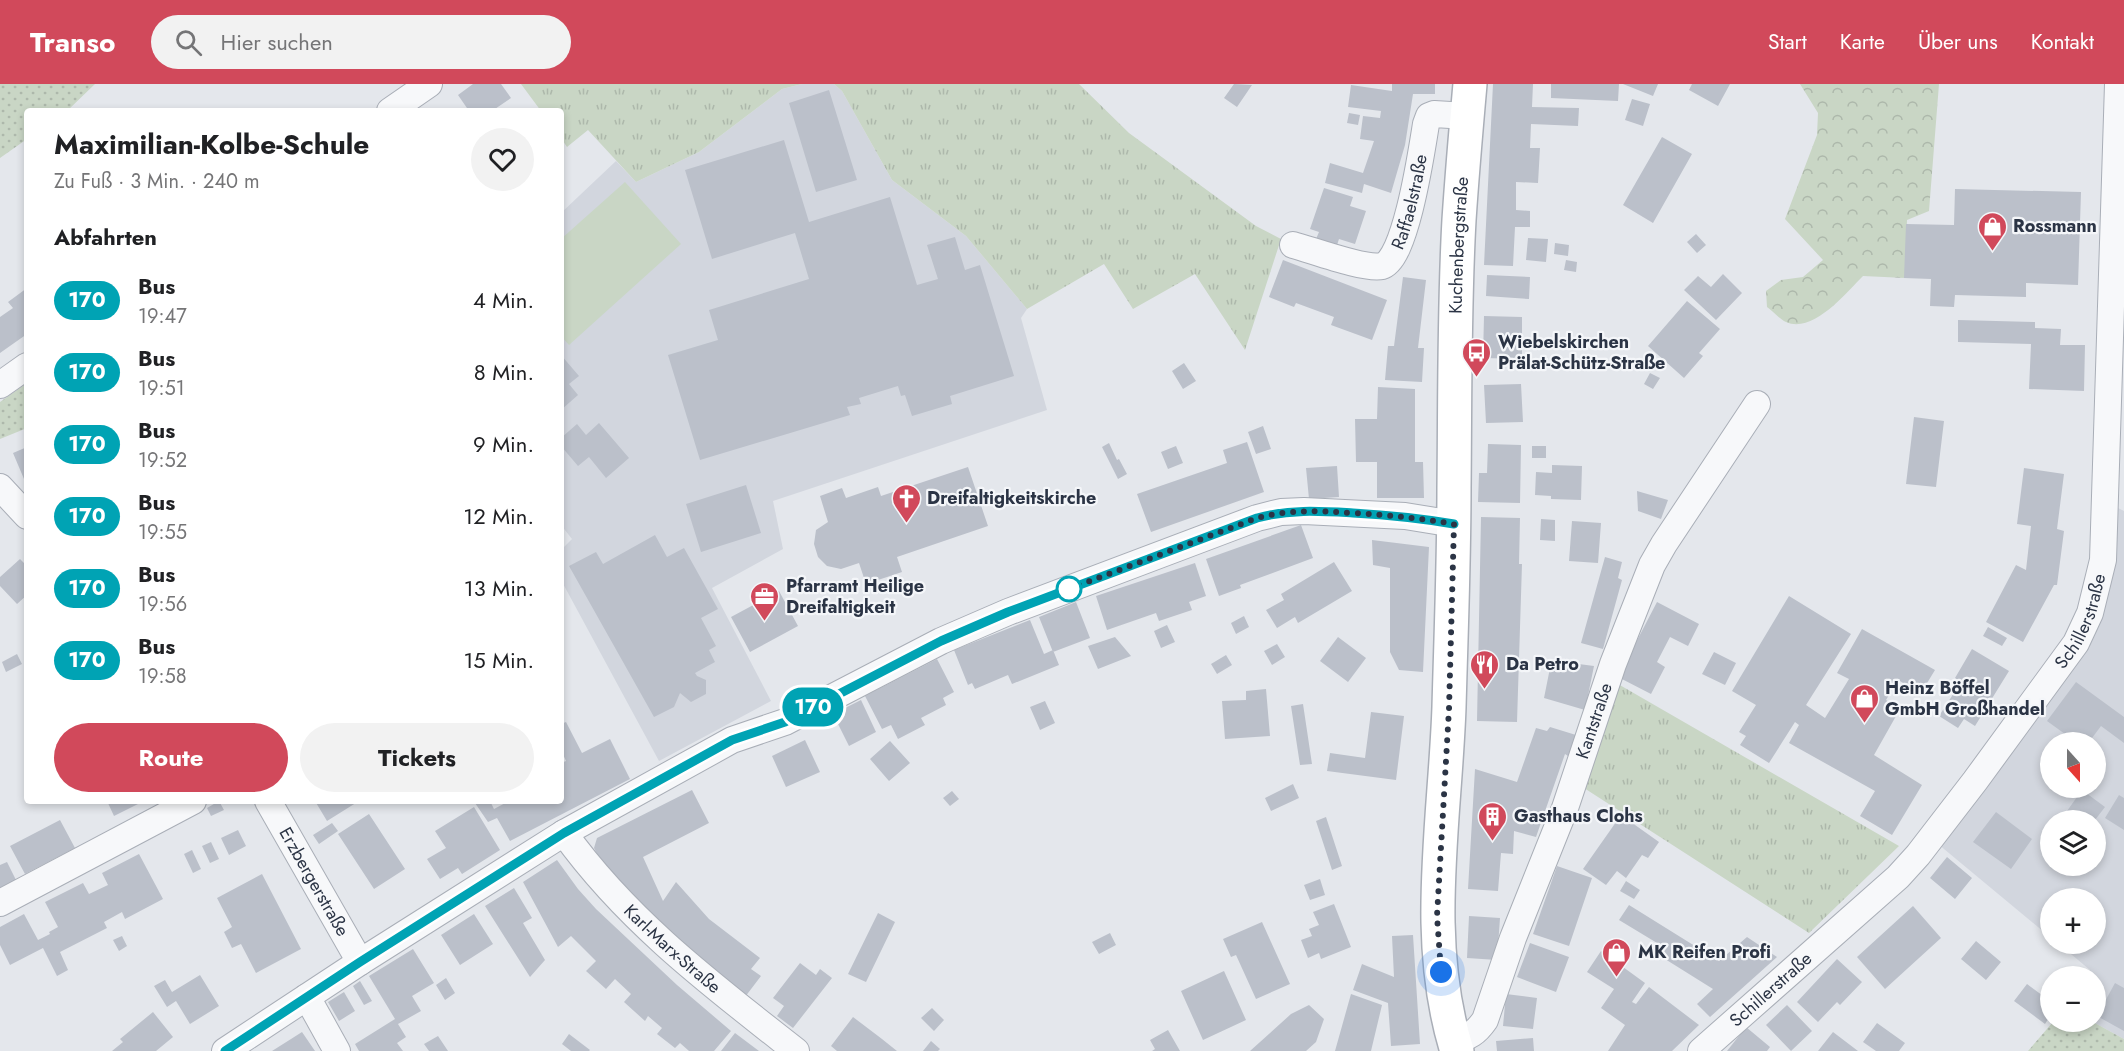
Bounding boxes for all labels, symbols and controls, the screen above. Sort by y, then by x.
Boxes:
search box [151,15,571,69]
text: Transo [30,22,115,63]
icon: search [172,26,205,59]
text: Hier suchen [220,26,333,58]
text: Start [1768,27,1807,57]
text: Karte [1840,27,1885,57]
text: Über uns [1918,27,1998,57]
text: Kontakt [2031,27,2094,57]
text: Maximilian-Kolbe-Schule [54,124,369,165]
button: heart [471,128,534,191]
street label: Raffaelstraße [1385,152,1434,254]
text: Zu Fuß · 3 Min. · 240 m [54,167,260,196]
street label: Kuchenbergstraße [1443,176,1475,314]
shop icon: Rossmann [1976,210,2008,252]
place label: Rossmann [2013,213,2097,239]
text: Abfahrten [54,221,157,253]
text: Bus [138,270,175,302]
text: 4 Min. [473,284,534,316]
text: 170 [68,285,106,315]
text: 19:47 [138,302,187,331]
place label: Wiebelskirchen Prälat-Schütz-Straße [1498,329,1665,376]
bus stop icon: Wiebelskirchen Prälat-Schütz-Straße [1461,336,1493,378]
text: Bus [138,342,175,374]
text: 8 Min. [474,356,534,388]
text: 170 [68,357,106,387]
text: 19:51 [138,374,185,403]
text: Bus [138,414,175,446]
text: 9 Min. [473,428,534,460]
text: 170 [68,429,106,459]
text: 19:52 [138,446,187,475]
church icon: Dreifaltigkeitskirche [890,482,922,524]
place label: Dreifaltigkeitskirche [927,485,1096,511]
text: Bus [138,486,175,518]
text: 12 Min. [463,500,534,532]
text: 170 [68,501,106,531]
text: 19:55 [138,518,187,547]
text: Bus [138,558,175,590]
street label: Schillerstraße [2048,571,2112,674]
text: 13 Min. [464,572,534,604]
text: 170 [68,573,106,603]
place label: Pfarramt Heilige Dreifaltigkeit [786,573,924,620]
unlabelled marker [1056,576,1082,602]
office icon: Pfarramt Heilige Dreifaltigkeit [749,580,781,622]
text: 19:56 [138,590,187,619]
text: Bus [138,630,175,662]
text: 15 Min. [463,644,534,676]
text: 170 [68,645,106,675]
restaurant icon: Da Petro [1469,648,1501,690]
place label: Da Petro [1506,651,1579,677]
text: 19:58 [138,662,187,691]
place label: Heinz Böffel GmbH Großhandel [1885,675,2045,722]
street label: Kantstraße [1569,679,1619,762]
shop icon: Heinz Böffel GmbH Großhandel [1848,682,1880,724]
line badge: 170 [778,688,848,726]
text: 170 [794,692,832,722]
button: Route [54,723,288,792]
button: Tickets [300,723,534,792]
north arrow [2040,732,2106,798]
map controls [2040,732,2106,1032]
building icon: Gasthaus Clohs [1477,800,1509,842]
place label: Gasthaus Clohs [1514,803,1643,829]
button: layers [2040,810,2106,876]
street label: Erzbergerstraße [273,822,356,941]
button: + [2040,888,2106,954]
street label: Karl-Marx-Straße [618,898,727,1000]
shop icon: MK Reifen Profi [1601,936,1633,978]
place label: MK Reifen Profi [1638,939,1771,965]
street label: Schillerstraße [1724,946,1818,1033]
your location [1426,957,1456,987]
button: − [2040,966,2106,1032]

